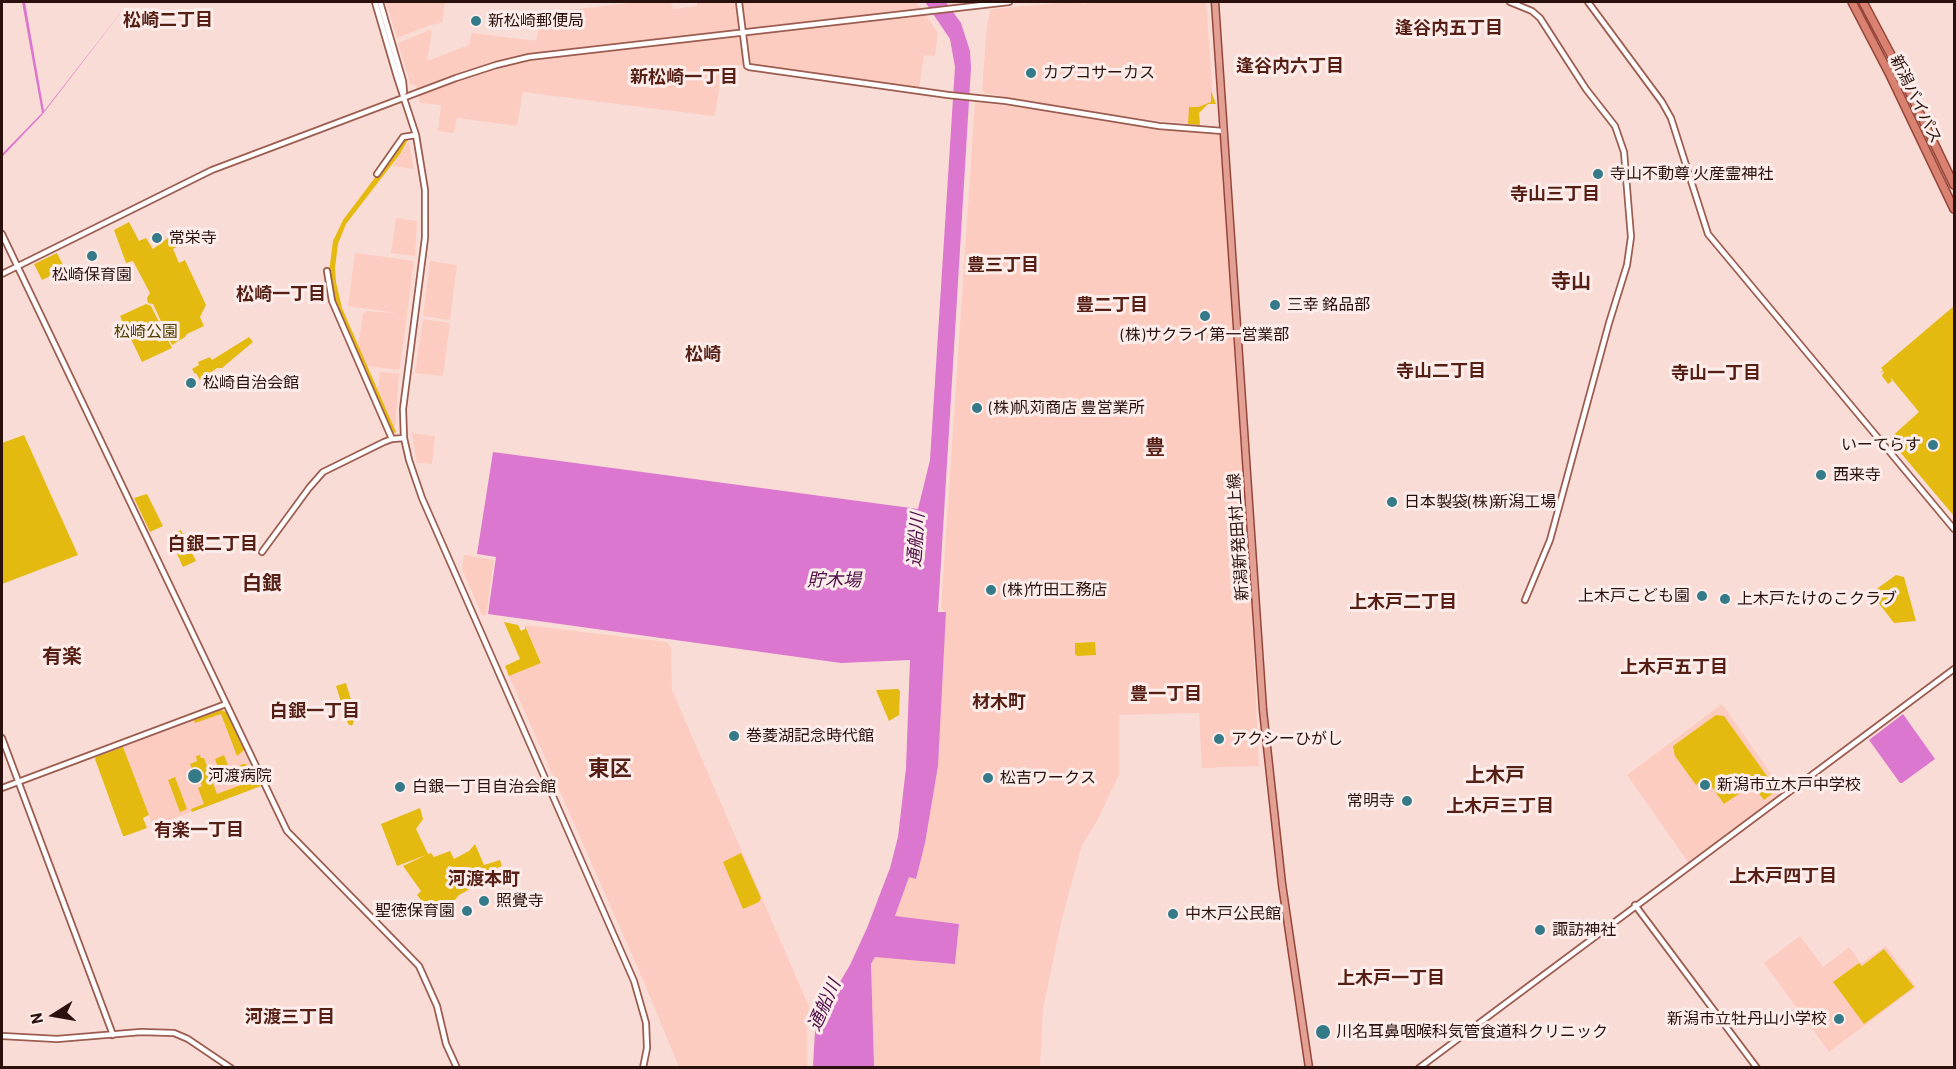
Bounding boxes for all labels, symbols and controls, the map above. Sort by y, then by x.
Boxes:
district label: 松崎二丁目 [123,9,213,31]
place label: 新松崎郵便局 [488,11,584,31]
marker: 新松崎郵便局 [469,14,483,28]
district label: 逢谷内五丁目 [1395,17,1503,39]
street label: 新潟バイパス [1886,52,1946,146]
district label: 逢谷内六丁目 [1236,55,1344,77]
place label: カプコサーカス [1043,63,1155,83]
district label: 新松崎一丁目 [630,66,738,88]
marker: カプコサーカス [1024,66,1038,80]
place label: 寺山不動尊 火産霊神社 [1610,164,1773,184]
marker: 寺山不動尊 火産霊神社 [1591,167,1605,181]
district label: 寺山三丁目 [1510,183,1600,205]
place label: 常栄寺 [169,228,217,248]
marker: 常栄寺 [150,231,164,245]
marker: 松崎保育園 [85,249,99,263]
district label: 豊三丁目 [967,254,1039,276]
place label: 松崎保育園 [52,265,132,285]
district label: 寺山 [1551,269,1591,293]
district label: 松崎一丁目 [236,283,326,305]
district label: 豊二丁目 [1076,294,1148,316]
place label: 三幸 銘品部 [1287,295,1370,315]
marker: 三幸 銘品部 [1268,298,1282,312]
marker: (株)サクライ第一営業部 [1198,309,1212,323]
park label: 松崎公園 [114,322,178,342]
place label: (株)サクライ第一営業部 [1121,325,1289,345]
district label: 松崎 [685,343,721,365]
district label: 寺山二丁目 [1396,360,1486,382]
district label: 寺山一丁目 [1671,362,1761,384]
place label: 松崎自治会館 [203,373,299,393]
marker: 松崎自治会館 [184,376,198,390]
place label: (株)帆苅商店 豊営業所 [989,398,1145,418]
marker: (株)帆苅商店 豊営業所 [970,401,984,415]
district label: 豊 [1145,435,1165,459]
place label: いーてらす [1841,435,1921,455]
marker: いーてらす [1926,438,1940,452]
place label: 西来寺 [1833,465,1881,485]
marker: 西来寺 [1814,468,1828,482]
street label: 新潟新発田村上線 [1224,472,1252,602]
place label: 日本製袋(株)新潟工場 [1404,492,1556,512]
marker: 日本製袋(株)新潟工場 [1385,495,1399,509]
water label: 通船川 [903,512,929,568]
district label: 白銀二丁目 [168,533,258,555]
water label: 貯木場 [807,569,861,591]
district label: 白銀 [242,571,282,595]
place label: (株)竹田工務店 [1003,580,1107,600]
marker: (株)竹田工務店 [984,583,998,597]
place label: 上木戸こども園 [1578,586,1690,606]
marker: 上木戸こども園 [1695,589,1709,603]
place label: 上木戸たけのこクラブ [1737,589,1897,609]
district label: 上木戸二丁目 [1349,591,1457,613]
marker: 上木戸たけのこクラブ [1718,592,1732,606]
district label: 有楽 [42,644,82,668]
district label: 上木戸五丁目 [1620,656,1728,678]
district label: 豊一丁目 [1130,683,1202,705]
district label: 材木町 [972,691,1026,713]
district label: 白銀一丁目 [270,700,360,722]
place label: 巻菱湖記念時代館 [746,726,874,746]
marker: 巻菱湖記念時代館 [727,729,741,743]
place label: アクシーひがし [1231,729,1343,749]
marker: アクシーひがし [1212,732,1226,746]
district label: 東区 [588,756,632,782]
district label: 上木戸 [1465,763,1525,787]
place label: 河渡病院 [208,766,272,786]
marker: 河渡病院 [186,767,204,785]
place label: 松吉ワークス [1000,768,1096,788]
marker: 松吉ワークス [981,771,995,785]
place label: 新潟市立木戸中学校 [1717,775,1861,795]
place label: 白銀一丁目自治会館 [412,777,556,797]
marker: 新潟市立木戸中学校 [1698,778,1712,792]
marker: 白銀一丁目自治会館 [393,780,407,794]
place label: 常明寺 [1347,791,1395,811]
marker: 常明寺 [1400,794,1414,808]
district label: 上木戸三丁目 [1446,795,1554,817]
district label: 有楽一丁目 [154,819,244,841]
district label: 上木戸四丁目 [1729,865,1837,887]
district label: 河渡本町 [448,868,520,890]
place label: 照覺寺 [496,891,544,911]
marker: 照覺寺 [477,894,491,908]
place label: 聖徳保育園 [375,901,455,921]
marker: 聖徳保育園 [460,904,474,918]
place label: 中木戸公民館 [1185,904,1281,924]
marker: 中木戸公民館 [1166,907,1180,921]
place label: 諏訪神社 [1552,920,1616,940]
marker: 諏訪神社 [1533,923,1547,937]
district label: 上木戸一丁目 [1337,967,1445,989]
water label: 通船川 [803,976,845,1034]
north arrow [24,985,84,1045]
district label: 河渡三丁目 [245,1006,335,1028]
place label: 新潟市立牡丹山小学校 [1667,1009,1827,1029]
text: N [26,1012,46,1026]
marker: 新潟市立牡丹山小学校 [1832,1012,1846,1026]
place label: 川名耳鼻咽喉科気管食道科クリニック [1336,1022,1608,1042]
marker: 川名耳鼻咽喉科気管食道科クリニック [1314,1023,1332,1041]

